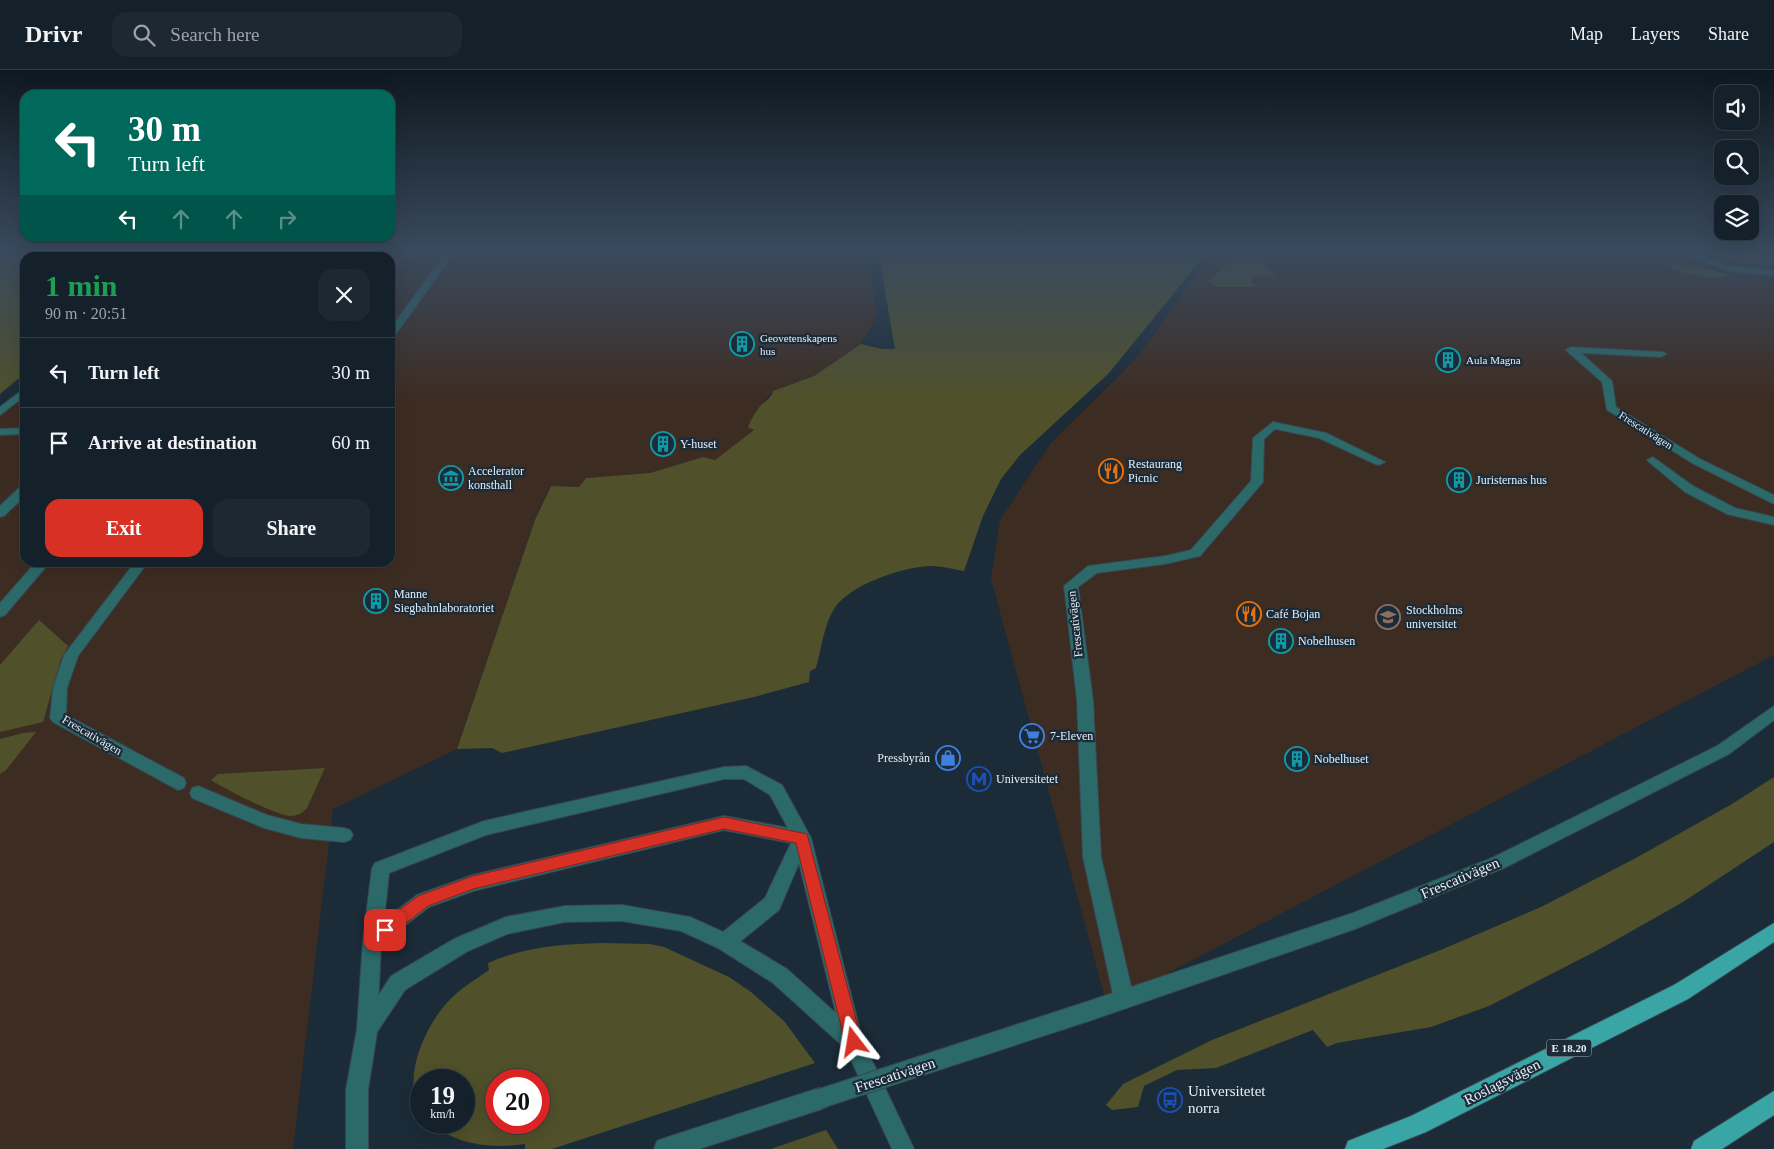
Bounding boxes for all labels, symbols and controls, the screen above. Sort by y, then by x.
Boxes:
search box [112,12,462,57]
text: Drivr [25,21,82,47]
icon: search [130,21,158,49]
text: Search here [170,24,259,45]
text: Map [1570,24,1603,44]
text: Layers [1631,24,1680,44]
text: Share [1708,24,1749,44]
map controls [1714,85,1759,240]
button: sound [1714,85,1759,130]
icon: left [45,110,110,175]
text: 30 m [128,110,201,149]
button: search [1714,140,1759,185]
text: Turn left [128,151,205,176]
button: layers [1714,195,1759,240]
icon: left [114,205,142,233]
icon: ahead [167,205,195,233]
icon: ahead [220,205,248,233]
icon: right [273,205,301,233]
text: 1 min [45,269,118,302]
button: close [318,269,370,321]
text: 90 m · 20:51 [45,305,127,322]
building icon: Geovetenskapens hus [729,331,755,357]
place label: Geovetenskapens hus [760,332,837,357]
building icon: Aula Magna [1435,347,1461,373]
place label: Aula Magna [1466,354,1521,366]
icon: left [45,359,73,387]
text: Turn left [88,362,160,383]
text: 30 m [331,362,370,383]
street label: Frescativägen [1617,409,1676,452]
icon: arrive [45,429,73,457]
building icon: Y-huset [650,431,676,457]
text: Arrive at destination [88,432,257,453]
text: 60 m [331,432,370,453]
place label: Y-huset [680,437,717,451]
place label: Restaurang Picnic [1128,457,1182,485]
restaurant icon: Restaurang Picnic [1098,458,1124,484]
place label: Accelerator konsthall [468,464,524,492]
museum icon: Accelerator konsthall [438,465,464,491]
building icon: Juristernas hus [1446,467,1472,493]
place label: Juristernas hus [1476,473,1547,487]
button: Exit [45,499,203,557]
button: Share [213,499,370,557]
place label: Manne Siegbahnlaboratoriet [394,587,495,615]
building icon: Manne Siegbahnlaboratoriet [363,588,389,614]
street label: Frescativägen [1065,590,1085,658]
restaurant icon: Café Bojan [1236,601,1262,627]
place label: Stockholms universitet [1406,603,1463,631]
school or university icon: Stockholms universitet [1375,604,1401,630]
place label: Café Bojan [1266,607,1320,621]
building icon: Nobelhusen [1268,628,1294,654]
place label: Nobelhusen [1298,634,1355,648]
street label: Frescativägen [60,712,124,758]
supermarket icon: 7-Eleven [1019,723,1045,749]
place label: 7-Eleven [1050,729,1093,743]
shop icon: Pressbyrån [935,745,961,771]
building icon: Nobelhuset [1284,746,1310,772]
place label: Pressbyrån [877,751,930,765]
place label: Nobelhuset [1314,752,1369,766]
metro station icon: Universitetet [966,766,992,792]
place label: Universitetet [996,772,1059,786]
street label: Frescativägen [1419,854,1502,902]
pin [364,909,406,951]
icon: arrive [371,916,399,944]
position arrow [827,1015,879,1067]
road number: E 18.20 [1546,1040,1592,1056]
street label: Frescativägen [853,1054,938,1095]
street label: Roslagsvägen [1461,1056,1543,1108]
speed limit sign: 20 [485,1069,550,1134]
text: 19 [430,1082,455,1109]
place label: Universitetet norra [1188,1083,1266,1116]
bus stop icon: Universitetet norra [1157,1087,1183,1113]
text: km/h [430,1107,455,1121]

